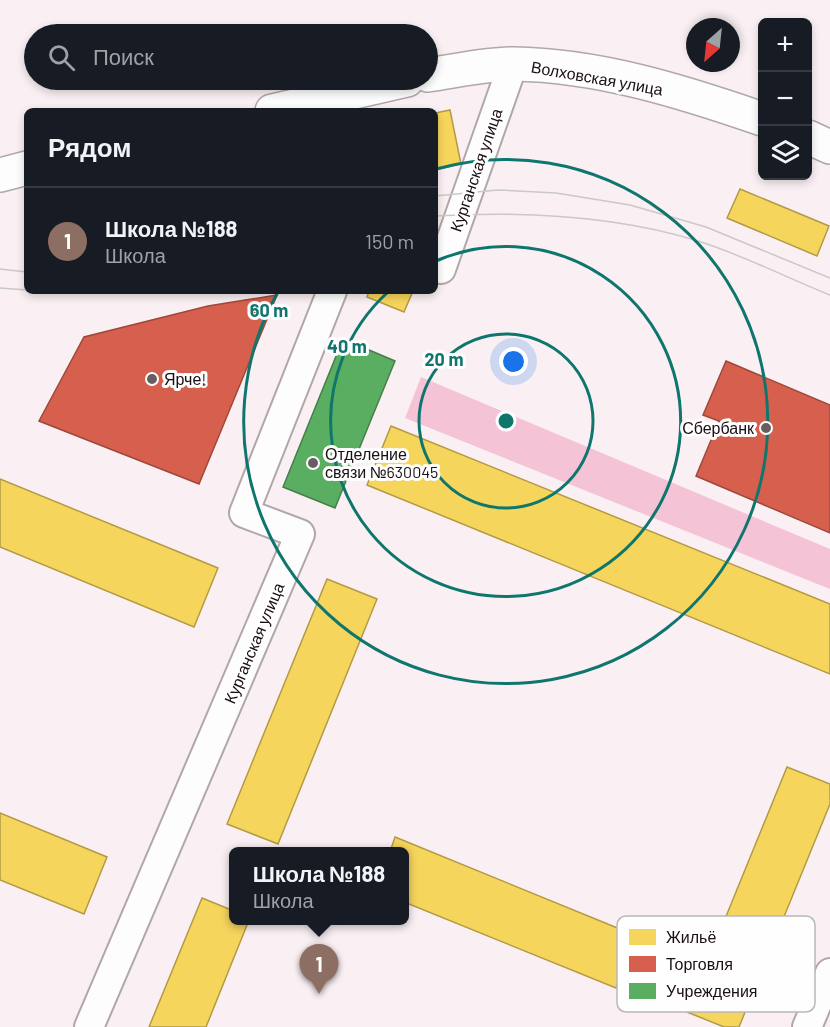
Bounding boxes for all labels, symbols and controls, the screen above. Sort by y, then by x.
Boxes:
north arrow [686,18,740,72]
map controls [758,18,812,180]
button: + [758,18,812,72]
search box [24,24,438,90]
icon: search [45,41,78,74]
text: Поиск [93,43,154,69]
street label: Волховская улица [530,57,665,98]
button: − [758,72,812,126]
street label: Курганская улица [445,105,506,234]
button: layers [758,126,812,180]
text: Рядом [48,131,131,162]
text: Школа №188 [105,215,237,241]
text: 1 [64,229,71,253]
text: 150 m [365,229,414,253]
text: Школа [105,243,166,267]
text: 60 m [250,299,288,321]
text: 40 m [327,335,367,357]
your location [499,347,528,376]
text: 20 m [425,348,463,370]
place label: Ярче! [164,369,206,388]
marker: Ярче! [145,372,159,386]
centre of rings [496,411,516,431]
place label: Сбербанк [682,418,755,437]
marker: Сбербанк [759,421,773,435]
place label: Отделение связи №630045 [325,444,438,481]
marker: Отделение связи №630045 [306,456,320,470]
street label: Курганская улица [220,579,288,706]
popup [229,847,409,925]
text: Школа №188 [253,860,385,886]
text: Школа [253,888,314,912]
legend [617,916,815,1012]
text: Жильё [666,927,716,946]
pin: 1 [300,944,338,994]
text: Торговля [666,954,733,973]
text: Учреждения [666,981,758,1000]

